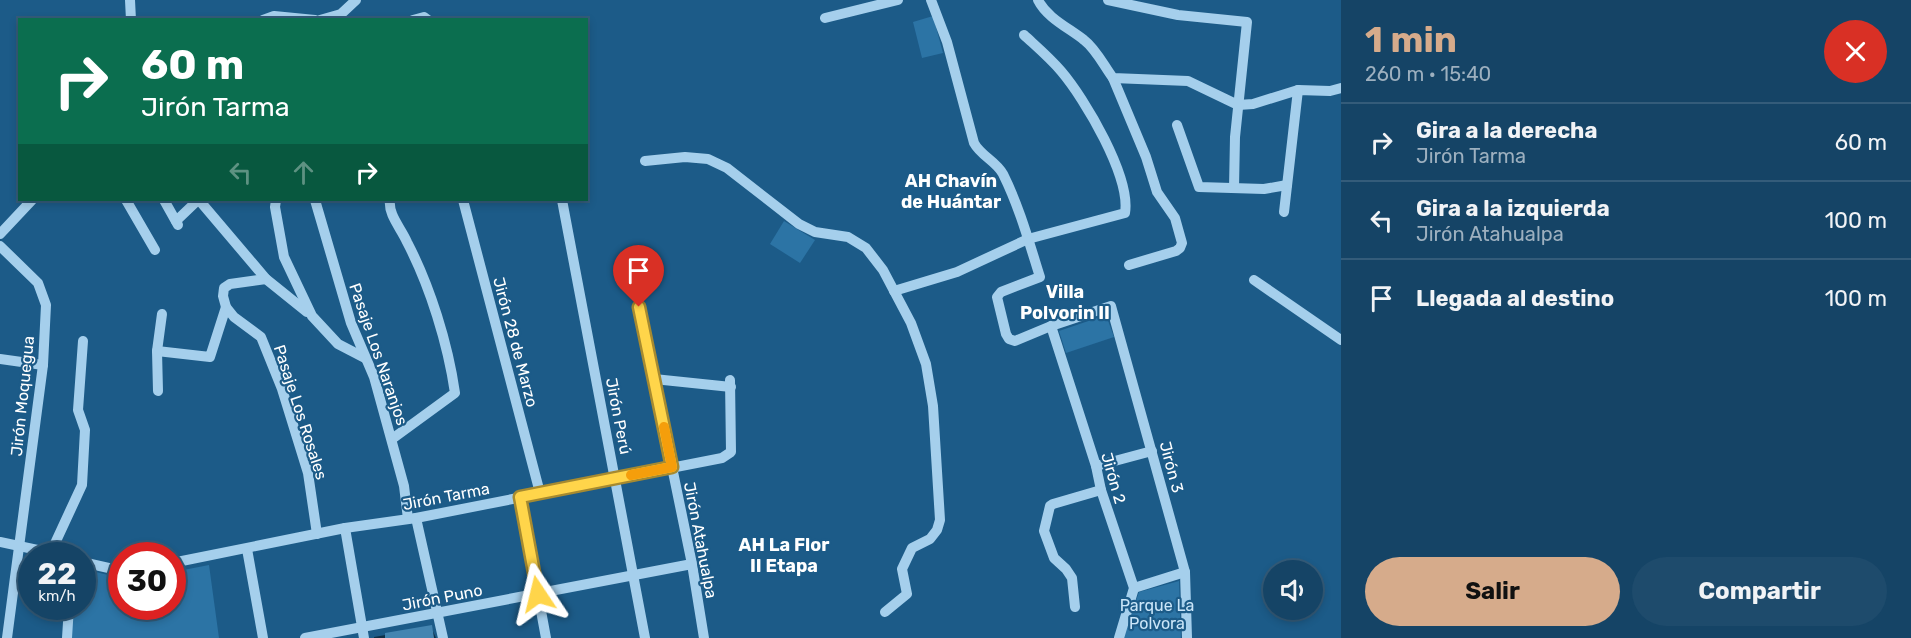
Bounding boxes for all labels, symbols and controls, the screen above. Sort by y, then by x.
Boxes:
text: 1 min [1365,18,1457,61]
button: close [1824,20,1887,83]
text: 60 m [141,40,244,90]
icon: right [42,42,120,120]
text: 260 m · 15:40 [1365,62,1491,86]
text: Jirón Tarma [141,91,290,123]
text: Gira a la derecha [1416,117,1597,144]
icon: right [1365,126,1398,159]
text: 60 m [1835,129,1887,156]
text: Jirón Tarma [1416,144,1526,168]
icon: left [224,156,257,189]
icon: ahead [287,156,320,189]
icon: right [350,156,383,189]
district label: AH Chavín de Huántar [901,170,1001,213]
text: Gira a la izquierda [1416,195,1610,222]
icon: left [1365,204,1398,237]
text: 100 m [1825,207,1887,234]
text: Jirón Atahualpa [1416,222,1564,246]
pin [613,245,664,307]
icon: arrive [622,254,655,287]
street label: Jirón 28 de Marzo [489,275,542,409]
street label: Pasaje Los Naranjos [345,281,412,428]
district label: Villa Polvorin II [1020,281,1110,324]
icon: arrive [1365,282,1398,315]
text: Llegada al destino [1416,285,1614,312]
text: 100 m [1825,285,1887,312]
street label: Jirón Moquegua [7,335,38,457]
street label: Pasaje Los Rosales [270,342,331,482]
street label: Jirón Perú [602,376,635,456]
street label: Jirón 3 [1156,439,1187,495]
street label: Jirón 2 [1097,450,1130,506]
street label: Jirón Tarma [401,479,491,514]
street label: Jirón Atahualpa [680,480,721,600]
district label: AH La Flor II Etapa [739,534,829,577]
speed limit sign: 30 [108,542,186,620]
text: 22 [38,556,77,592]
button: Salir [1365,557,1620,626]
button: Compartir [1632,557,1887,626]
map controls [1263,560,1323,620]
button: sound [1263,560,1323,620]
position arrow [506,562,570,626]
street label: Jirón Puno [400,580,484,615]
text: km/h [38,587,76,605]
park label: Parque La Polvora [1120,596,1194,633]

